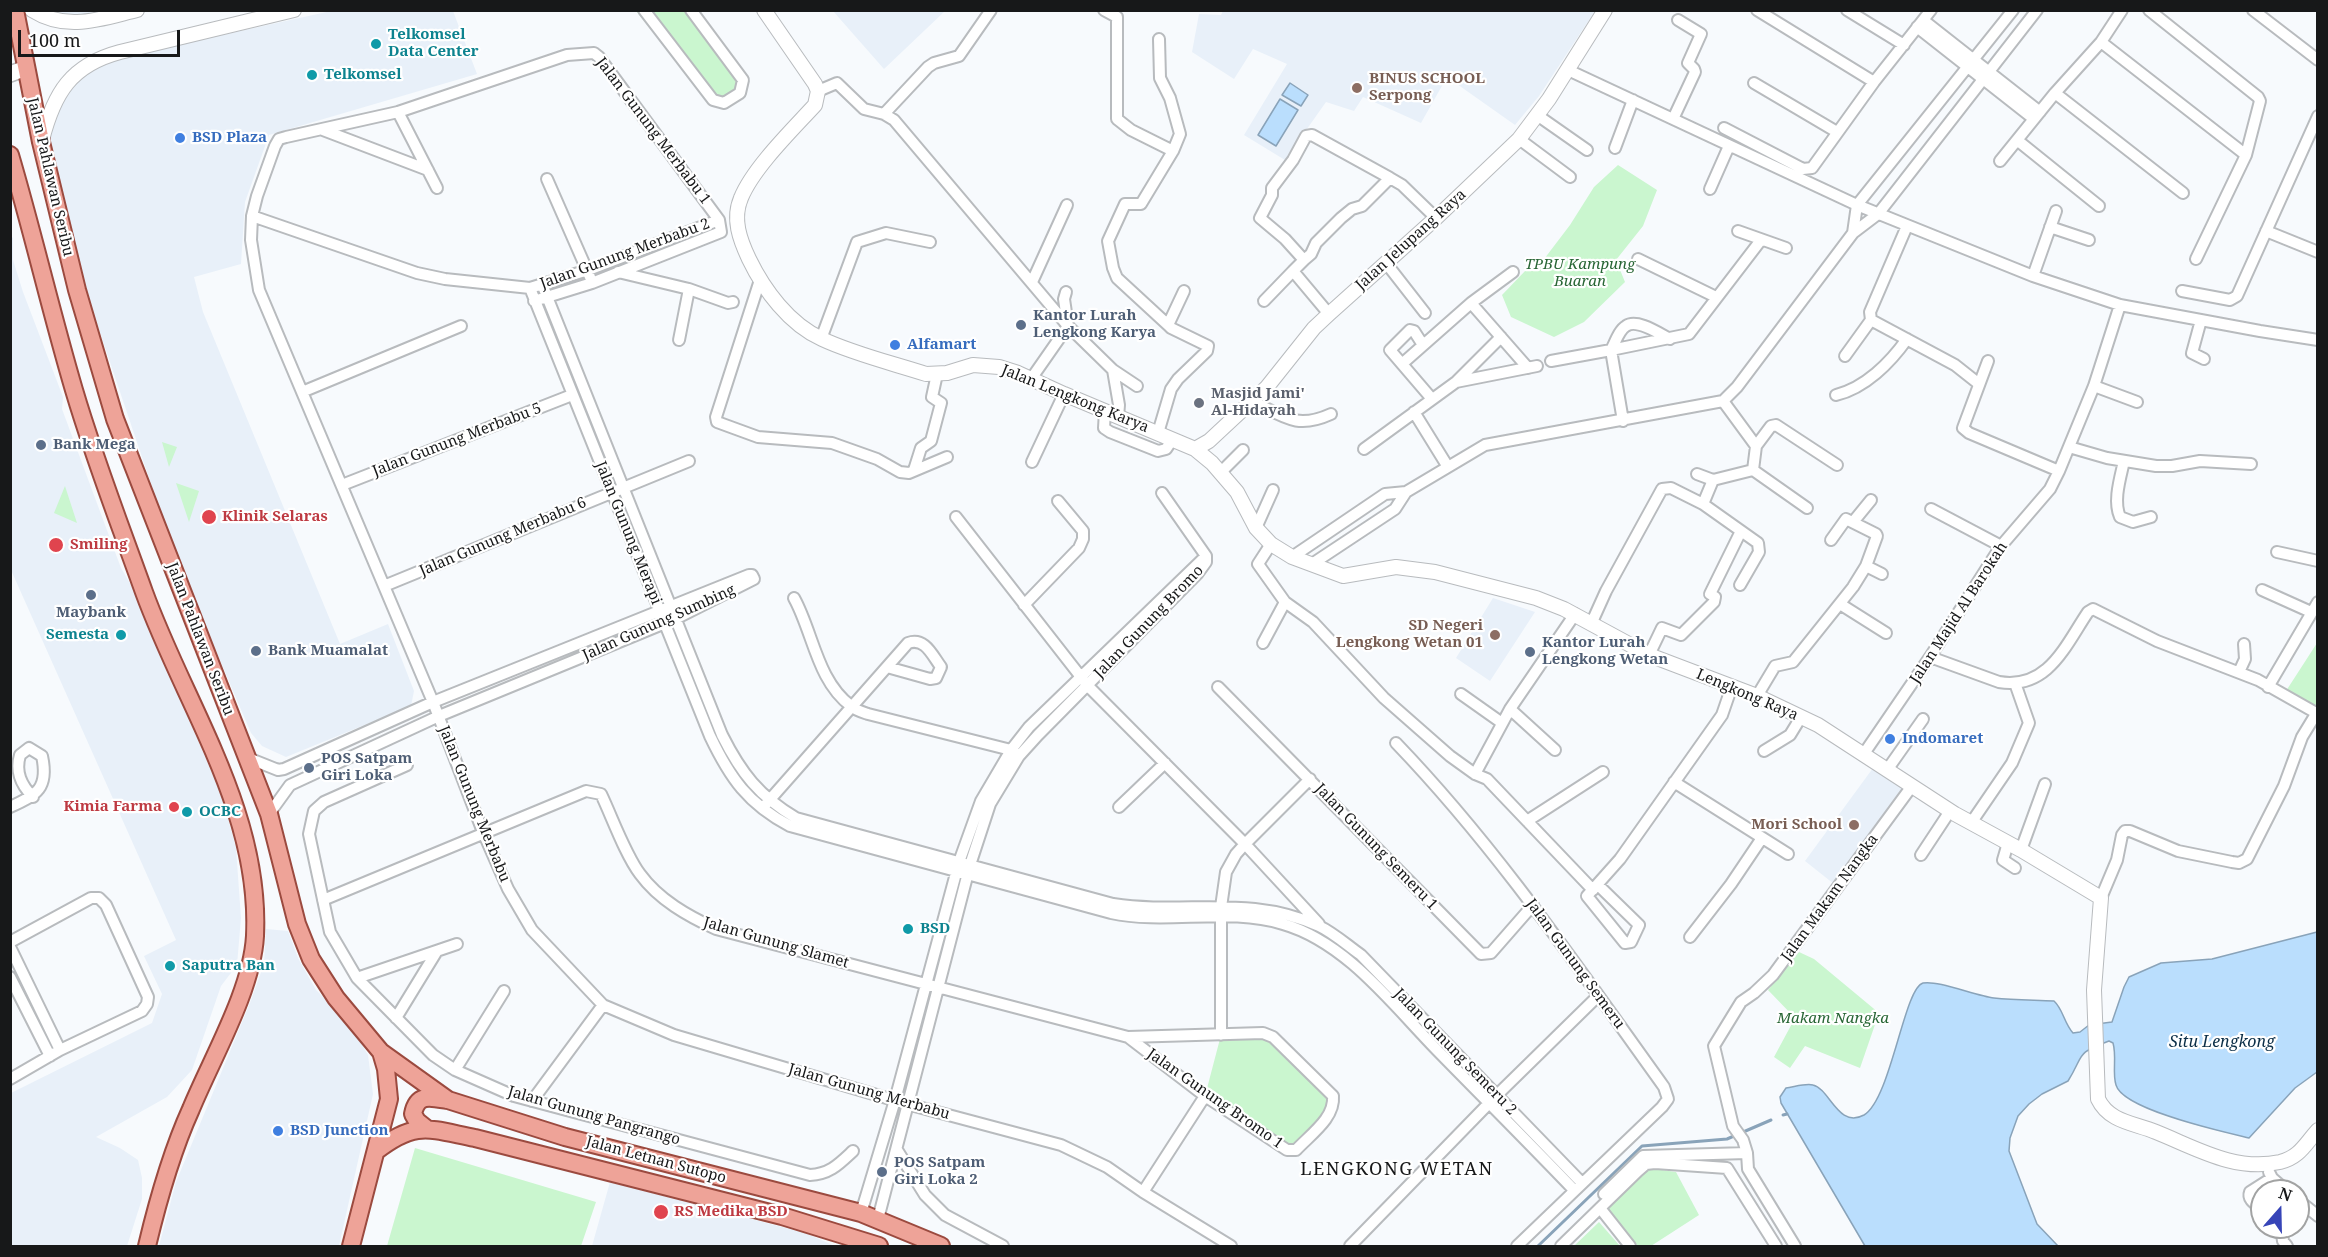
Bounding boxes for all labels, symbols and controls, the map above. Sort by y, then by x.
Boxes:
scale bar [21,18,183,56]
place label: Telkomsel Data Center [388,26,479,61]
text: 100 m [29,28,81,52]
marker: Telkomsel Data Center [369,37,383,51]
street label: Jalan Gunung Merbabu 1 [592,54,714,208]
place label: Telkomsel [324,66,401,84]
marker: Telkomsel [305,68,319,82]
place label: BINUS SCHOOL Serpong [1369,70,1485,105]
marker: BINUS SCHOOL Serpong [1350,81,1364,95]
street label: Jalan Pahlawan Seribu [23,96,77,258]
place label: BSD Plaza [192,129,267,147]
marker: BSD Plaza [173,131,187,145]
street label: Jalan Jelupang Raya [1352,186,1470,294]
street label: Jalan Gunung Merbabu 2 [538,215,712,293]
park label: TPBU Kampung Buaran [1525,256,1635,291]
place label: Kantor Lurah Lengkong Karya [1033,307,1156,342]
marker: Kantor Lurah Lengkong Karya [1014,318,1028,332]
place label: Alfamart [907,336,976,354]
marker: Alfamart [888,338,902,352]
street label: Jalan Lengkong Karya [999,361,1151,437]
place label: Masjid Jami' Al-Hidayah [1211,385,1305,420]
marker: Masjid Jami' Al-Hidayah [1192,396,1206,410]
street label: Jalan Gunung Merbabu 5 [370,399,544,481]
place label: Bank Mega [53,436,136,454]
marker: Bank Mega [34,438,48,452]
street label: Jalan Gunung Merapi [591,459,665,607]
street label: Jalan Gunung Merbabu 6 [417,494,589,580]
marker: Klinik Selaras [200,508,218,526]
place label: Klinik Selaras [222,508,328,526]
marker: Smiling [47,536,65,554]
place label: Smiling [70,536,128,554]
street label: Jalan Majid Al Barokah [1906,539,2012,687]
street label: Jalan Pahlawan Seribu [163,560,237,718]
street label: Jalan Gunung Bromo [1090,562,1208,682]
street label: Jalan Gunung Sumbing [580,581,738,665]
marker: Maybank [84,588,98,602]
place label: Maybank [56,604,126,622]
place label: SD Negeri Lengkong Wetan 01 [1336,617,1483,652]
place label: Semesta [46,626,109,644]
marker: Semesta [114,628,128,642]
marker: SD Negeri Lengkong Wetan 01 [1488,628,1502,642]
place label: Kantor Lurah Lengkong Wetan [1542,634,1668,669]
place label: Bank Muamalat [268,642,388,660]
marker: Bank Muamalat [249,644,263,658]
marker: Kantor Lurah Lengkong Wetan [1523,645,1537,659]
street label: Lengkong Raya [1693,665,1801,725]
street label: Jalan Gunung Merbabu [434,723,514,885]
place label: Indomaret [1902,730,1983,748]
marker: Indomaret [1883,732,1897,746]
place label: POS Satpam Giri Loka [321,750,412,785]
marker: POS Satpam Giri Loka [302,761,316,775]
street label: Jalan Gunung Semeru 1 [1311,780,1441,914]
place label: Kimia Farma [63,798,162,816]
marker: Kimia Farma [167,800,181,814]
place label: OCBC [199,803,241,821]
marker: OCBC [180,805,194,819]
place label: Mori School [1751,816,1842,834]
marker: Mori School [1847,818,1861,832]
street label: Jalan Makam Nangka [1778,831,1882,965]
street label: Jalan Gunung Semeru [1522,895,1628,1033]
street label: Jalan Gunung Slamet [701,914,851,972]
place label: BSD [920,920,950,938]
marker: BSD [901,922,915,936]
place label: Saputra Ban [182,957,275,975]
marker: Saputra Ban [163,959,177,973]
street label: Jalan Gunung Semeru 2 [1390,985,1520,1119]
park label: Makam Nangka [1777,1010,1889,1028]
water label: Situ Lengkong [2169,1032,2275,1052]
street label: Jalan Gunung Bromo 1 [1143,1045,1287,1153]
street label: Jalan Gunung Merbabu [786,1060,952,1124]
street label: Jalan Gunung Pangrango [506,1083,682,1149]
place label: BSD Junction [290,1122,389,1140]
marker: BSD Junction [271,1124,285,1138]
street label: Jalan Letnan Sutopo [584,1133,728,1187]
place label: POS Satpam Giri Loka 2 [894,1154,985,1189]
district label: LENGKONG WETAN [1300,1159,1494,1181]
marker: POS Satpam Giri Loka 2 [875,1165,889,1179]
north arrow [2250,1179,2310,1239]
text: N [2276,1181,2295,1206]
marker: RS Medika BSD [652,1203,670,1221]
place label: RS Medika BSD [674,1203,788,1221]

